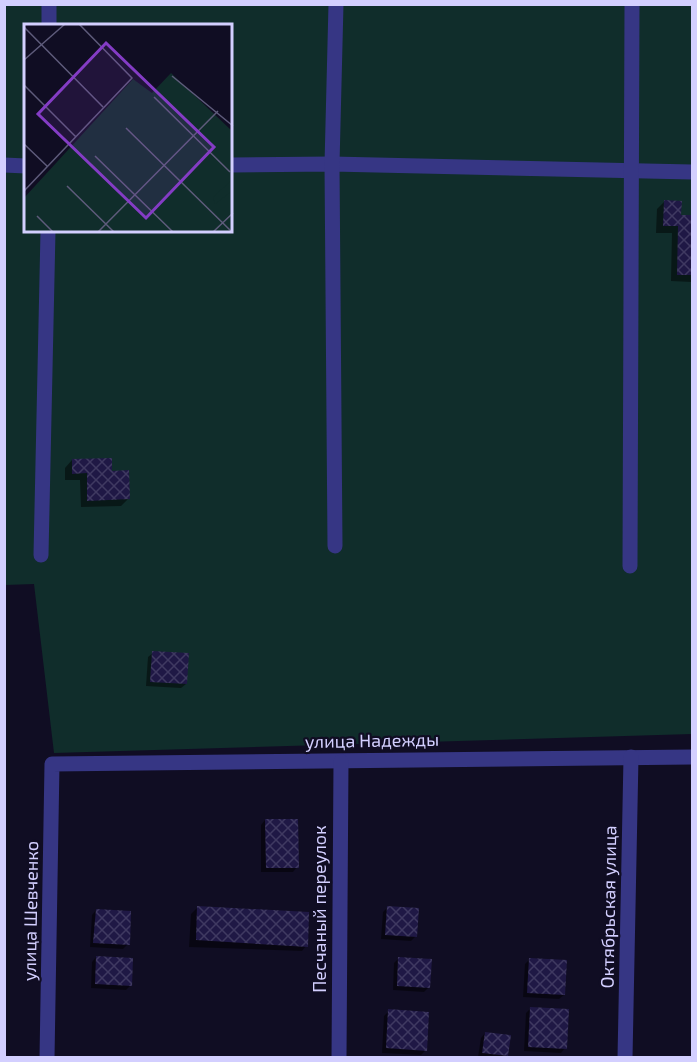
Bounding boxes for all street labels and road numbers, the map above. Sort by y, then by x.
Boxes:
street label: улица Надежды [305,728,439,752]
street label: Песчаный переулок [308,825,330,993]
street label: Октябрьская улица [596,825,620,989]
street label: улица Шевченко [18,841,42,981]

